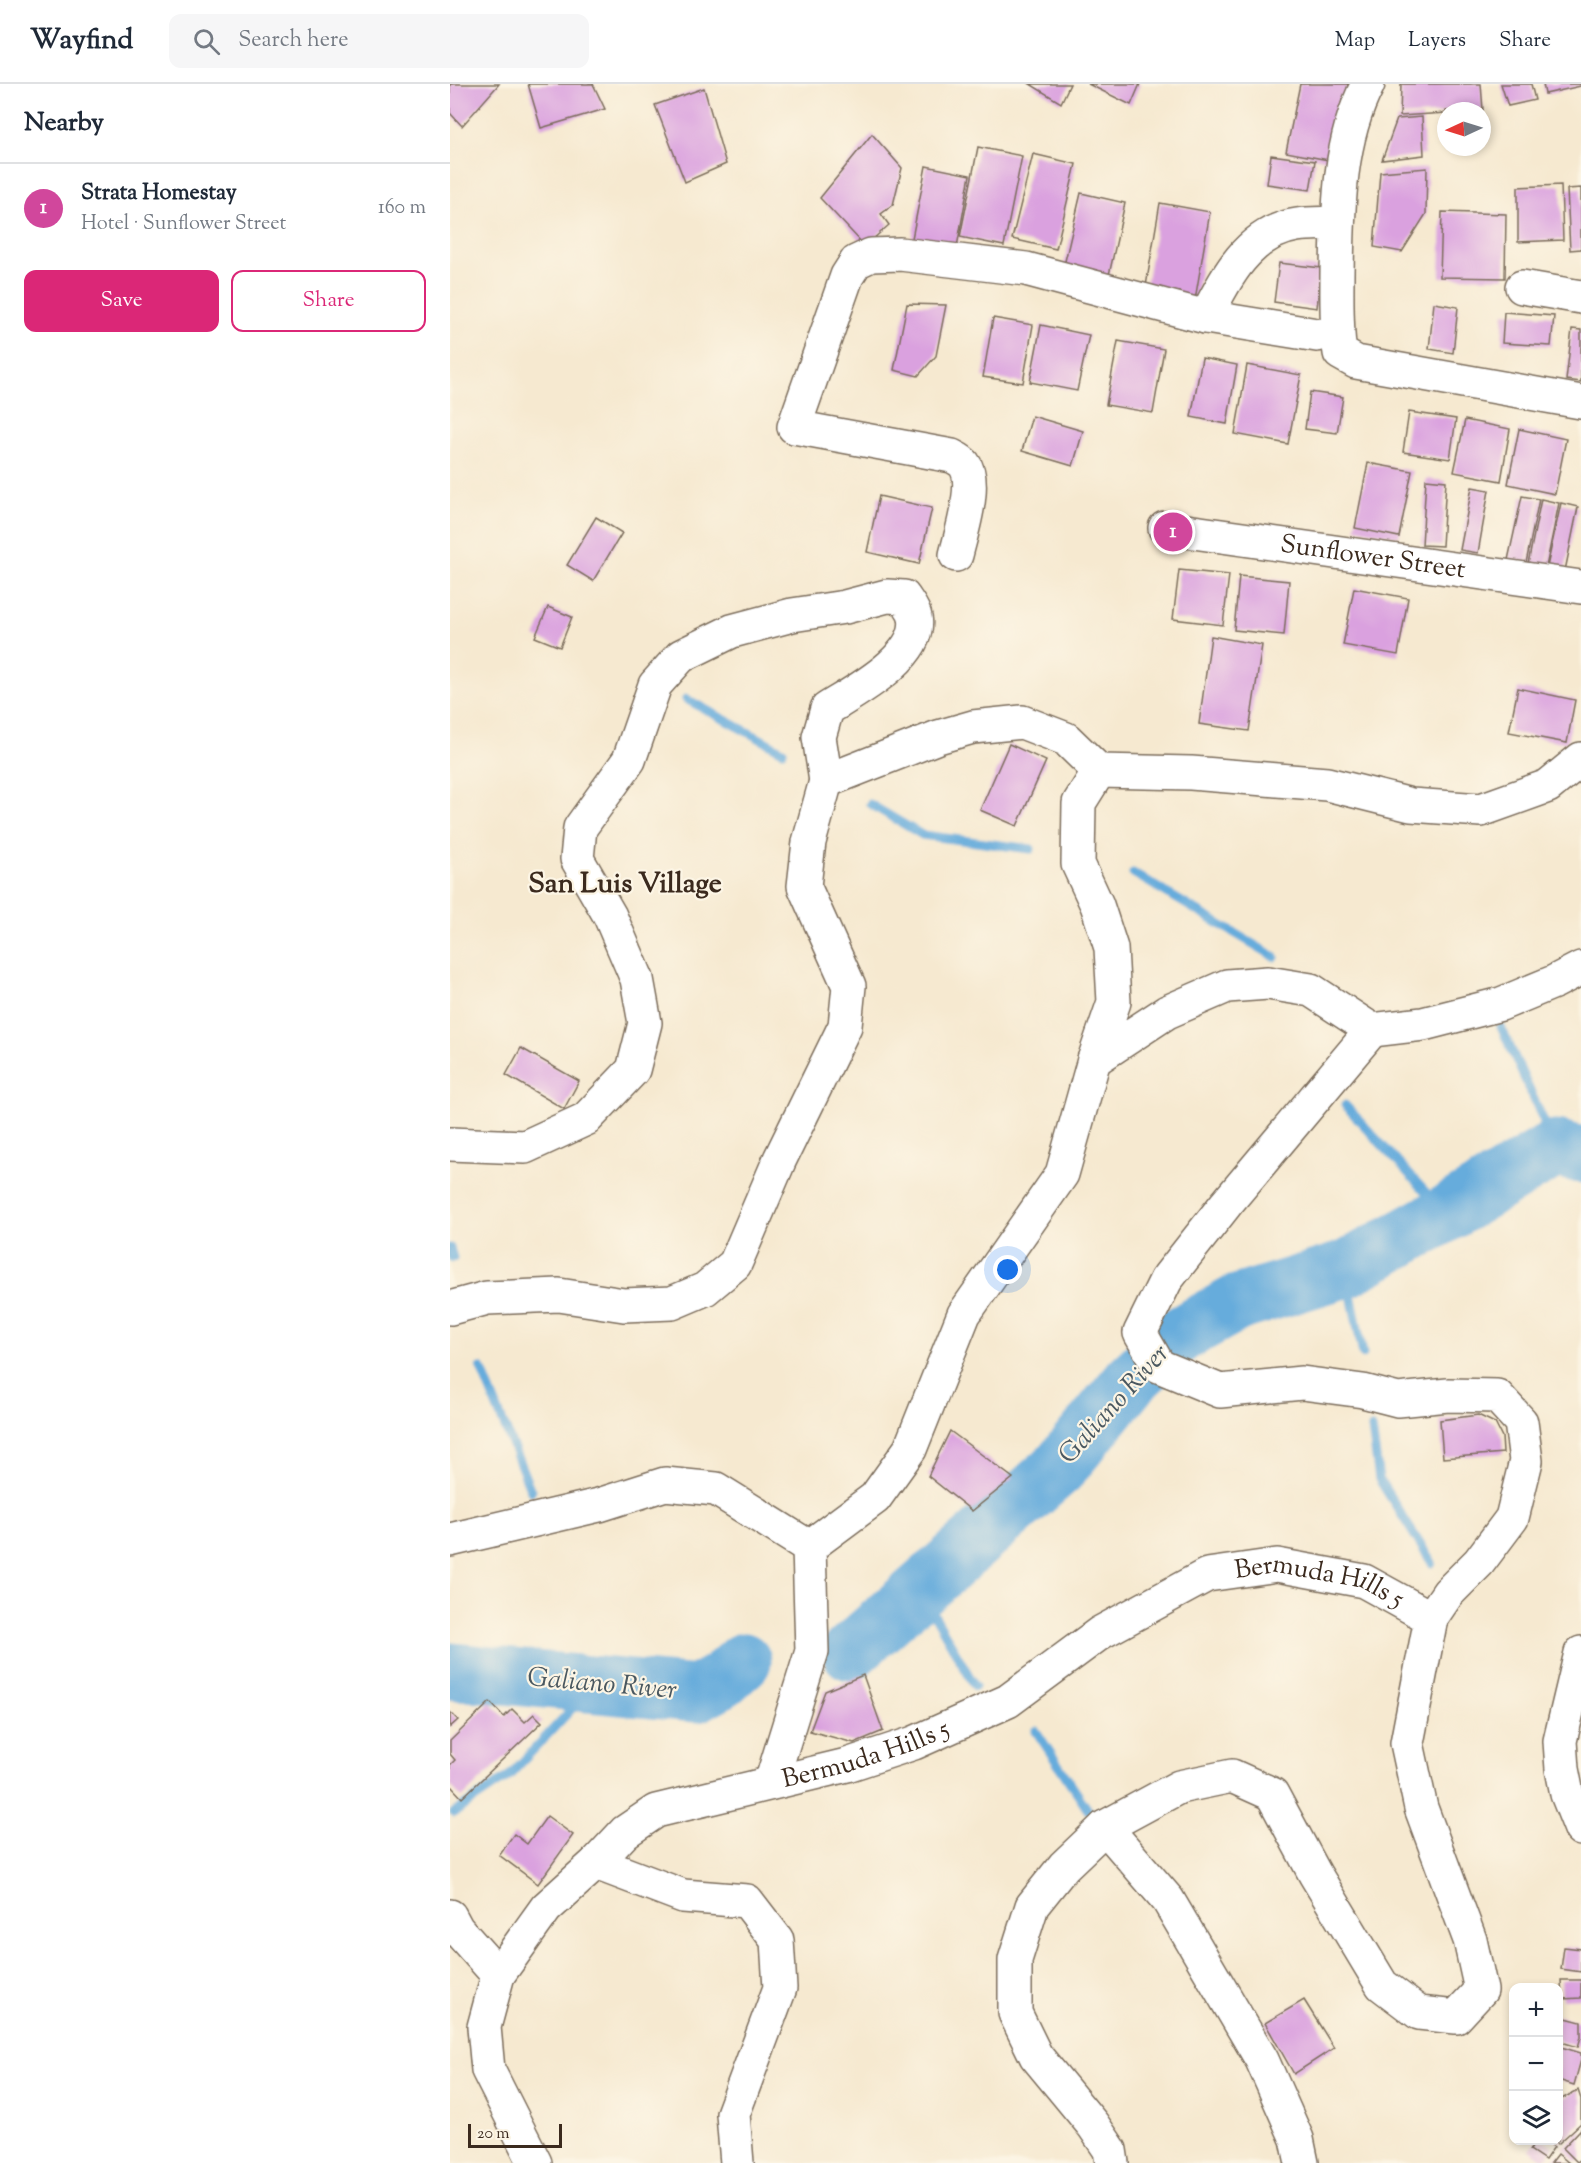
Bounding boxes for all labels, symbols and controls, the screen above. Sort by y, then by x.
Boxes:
search box [169,14,589,68]
text: Wayfind [30,21,133,61]
icon: search [190,25,223,58]
text: Search here [238,25,349,57]
text: Map [1335,26,1375,56]
text: Layers [1408,26,1466,56]
text: Share [1499,26,1551,56]
north arrow [1437,102,1491,156]
text: Nearby [24,105,104,142]
text: Strata Homestay [81,178,237,210]
text: 1 [40,194,47,223]
text: 160 m [378,194,426,223]
text: Hotel · Sunflower Street [81,210,286,239]
button: Save [24,270,219,332]
button: Share [231,270,426,332]
pin: 1 [1154,510,1192,554]
street label: Sunflower Street [1278,526,1468,589]
district label: San Luis Village [528,865,722,905]
your location [993,1255,1022,1284]
water label: Galiano River [1050,1336,1180,1474]
street label: Bermuda Hills 5 [1232,1546,1411,1618]
water label: Galiano River [526,1659,679,1711]
street label: Bermuda Hills 5 [778,1711,956,1798]
map controls [1509,1983,1563,2145]
button: + [1509,1983,1563,2037]
button: − [1509,2037,1563,2091]
button: layers [1509,2091,1563,2145]
scale bar [468,2121,562,2148]
text: 20 m [477,2123,510,2146]

